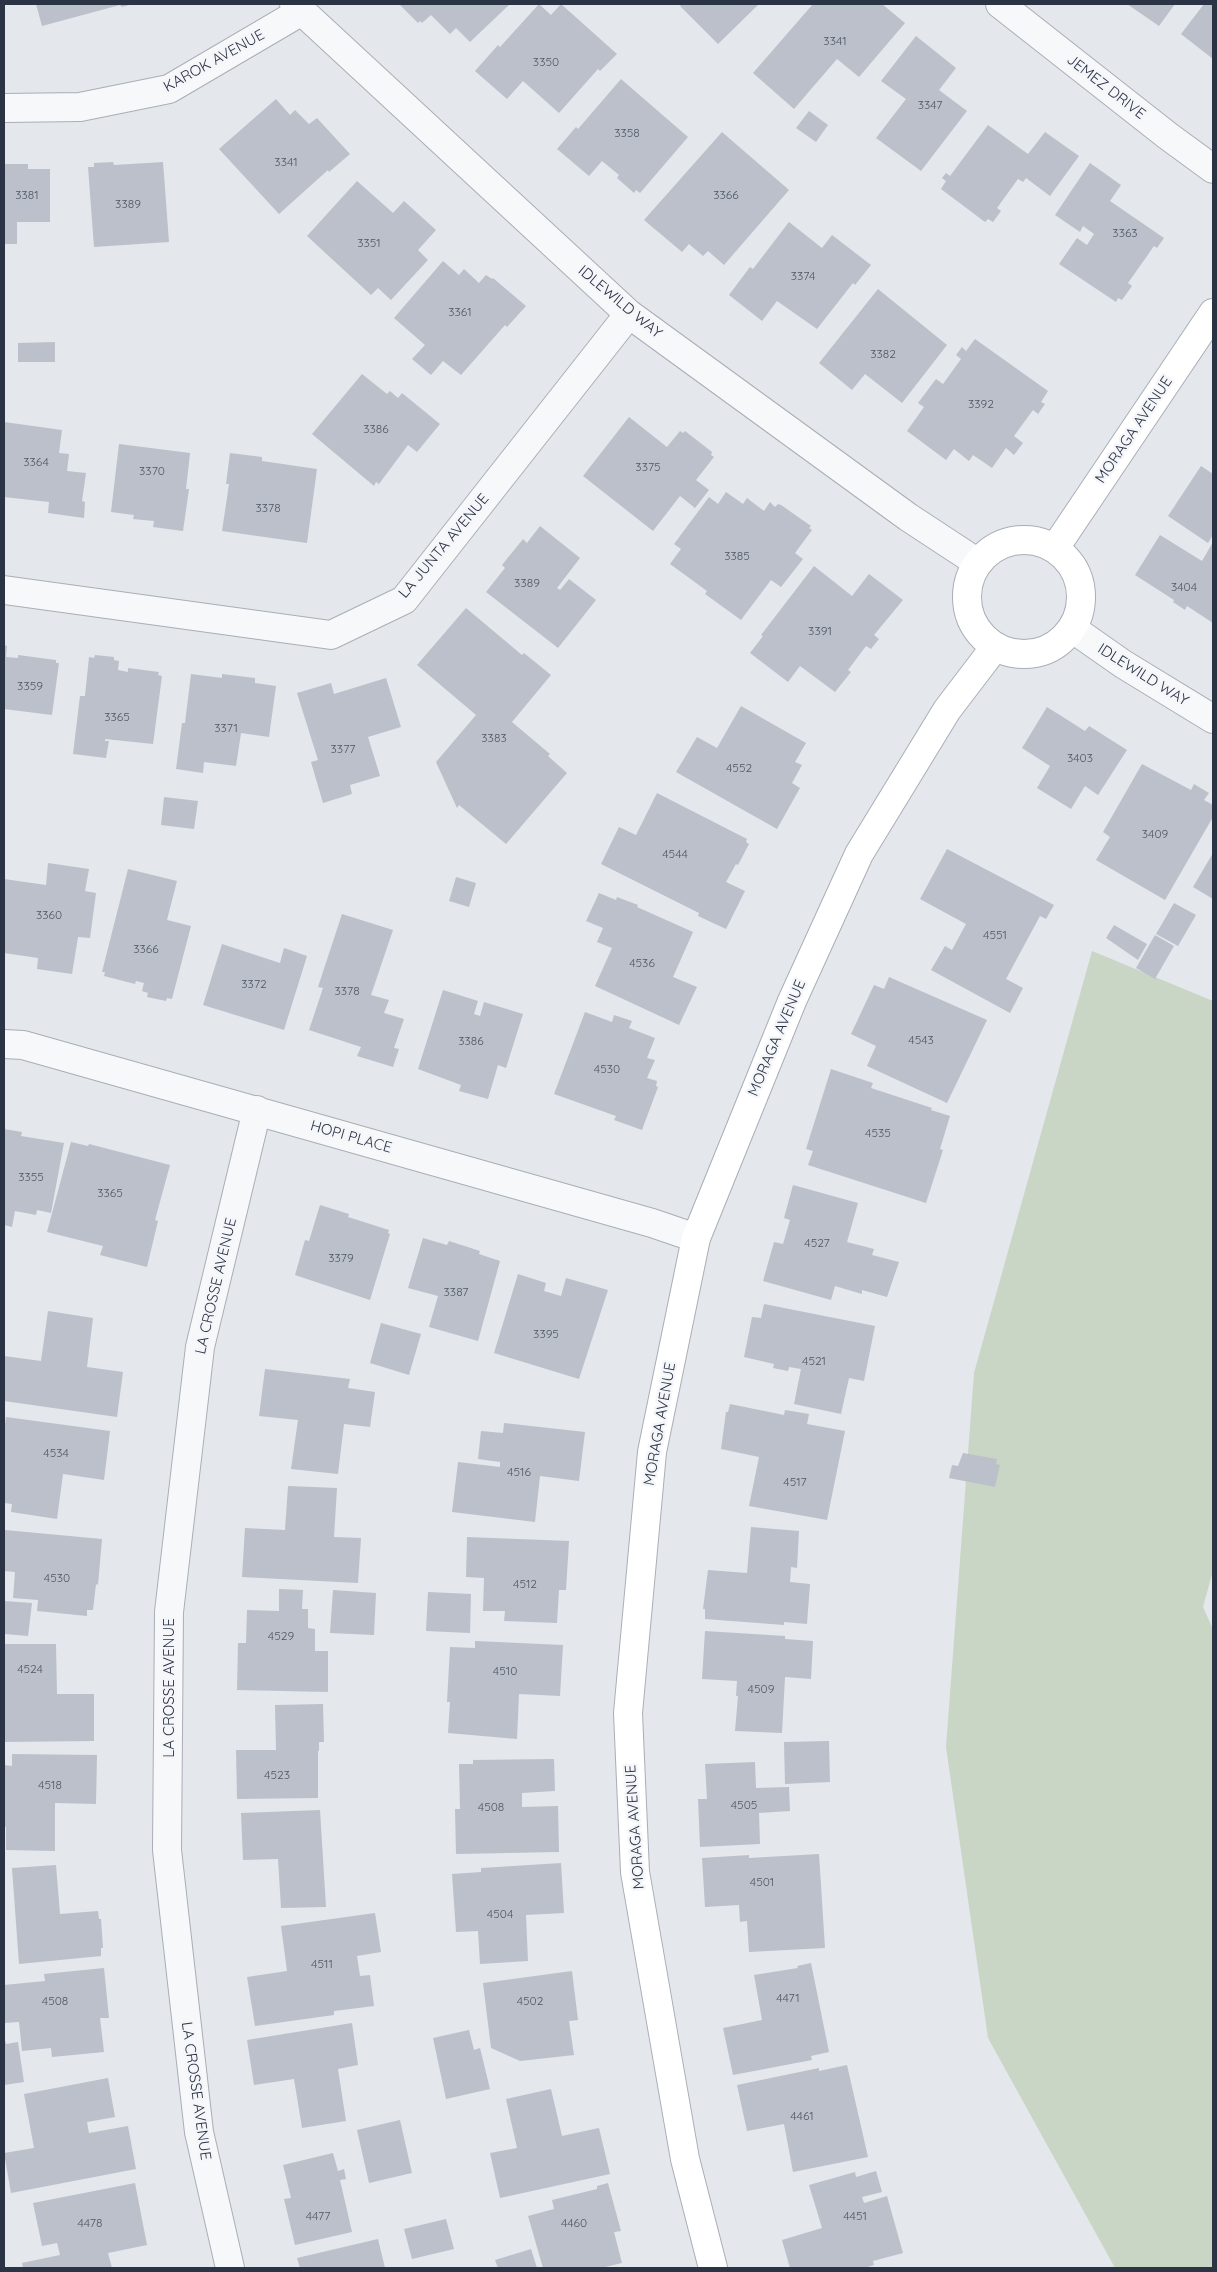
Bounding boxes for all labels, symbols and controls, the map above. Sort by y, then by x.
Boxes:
street label: KAROK AVENUE [160,26,268,96]
house number: 3341 [823,34,847,48]
street label: JEMEZ DRIVE [1063,51,1149,123]
house number: 3350 [533,55,559,69]
house number: 3347 [918,98,942,112]
house number: 3358 [614,126,640,140]
house number: 3341 [274,155,298,169]
house number: 3381 [15,188,39,202]
house number: 3366 [713,188,739,202]
house number: 3389 [115,197,141,211]
house number: 3363 [1112,226,1138,240]
house number: 3351 [357,236,381,250]
street label: IDLEWILD WAY [574,262,666,342]
house number: 3374 [791,269,815,283]
house number: 3361 [448,305,472,319]
house number: 3382 [870,347,896,361]
street label: MORAGA AVENUE [1092,373,1176,487]
house number: 3392 [968,397,994,411]
house number: 3386 [363,422,389,436]
house number: 3364 [23,455,49,469]
house number: 3375 [635,460,661,474]
house number: 3370 [139,464,165,478]
street label: LA JUNTA AVENUE [395,490,493,602]
house number: 3378 [255,501,281,515]
house number: 3385 [724,549,750,563]
house number: 3389 [514,576,540,590]
house number: 3404 [1171,580,1197,594]
house number: 3391 [808,624,832,638]
street label: IDLEWILD WAY [1094,640,1192,710]
house number: 3359 [17,679,43,693]
house number: 3365 [104,710,130,724]
house number: 3371 [214,721,238,735]
house number: 3383 [481,731,507,745]
house number: 3377 [331,742,355,756]
house number: 3403 [1067,751,1093,765]
house number: 4552 [726,761,752,775]
house number: 3409 [1142,827,1168,841]
house number: 4544 [662,847,688,861]
house number: 3360 [36,908,62,922]
house number: 4551 [983,928,1007,942]
house number: 3366 [133,942,159,956]
house number: 4536 [629,956,655,970]
house number: 3372 [241,977,267,991]
street label: MORAGA AVENUE [744,977,810,1099]
house number: 3378 [334,984,360,998]
house number: 4543 [908,1033,934,1047]
house number: 3386 [458,1034,484,1048]
house number: 4530 [594,1062,620,1076]
street label: HOPI PLACE [308,1117,394,1157]
house number: 4535 [865,1126,891,1140]
house number: 3355 [18,1170,44,1184]
house number: 3365 [97,1186,123,1200]
street label: LA CROSSE AVENUE [192,1216,240,1356]
house number: 4527 [804,1236,830,1250]
house number: 3379 [328,1251,354,1265]
house number: 3387 [444,1285,468,1299]
house number: 3395 [533,1327,559,1341]
house number: 4521 [802,1354,826,1368]
street label: MORAGA AVENUE [640,1361,680,1487]
house number: 4534 [43,1446,69,1460]
house number: 4516 [507,1465,531,1479]
house number: 4517 [783,1475,807,1489]
house number: 4530 [44,1571,70,1585]
house number: 4512 [513,1577,537,1591]
street label: LA CROSSE AVENUE [160,1618,178,1758]
house number: 4529 [268,1629,294,1643]
house number: 4524 [17,1662,43,1676]
house number: 4510 [493,1664,517,1678]
house number: 4509 [748,1682,774,1696]
street label: MORAGA AVENUE [622,1764,648,1890]
house number: 4523 [264,1768,290,1782]
house number: 4518 [38,1778,62,1792]
house number: 4505 [731,1798,757,1812]
house number: 4508 [478,1800,504,1814]
house number: 4501 [750,1875,774,1889]
house number: 4504 [487,1907,513,1921]
house number: 4511 [311,1957,333,1971]
house number: 4471 [776,1991,800,2005]
house number: 4508 [42,1994,68,2008]
house number: 4502 [517,1994,543,2008]
street label: LA CROSSE AVENUE [177,2021,215,2161]
house number: 4461 [790,2109,814,2123]
house number: 4477 [306,2209,330,2223]
house number: 4451 [843,2209,867,2223]
house number: 4478 [78,2216,102,2230]
house number: 4460 [561,2216,587,2230]

